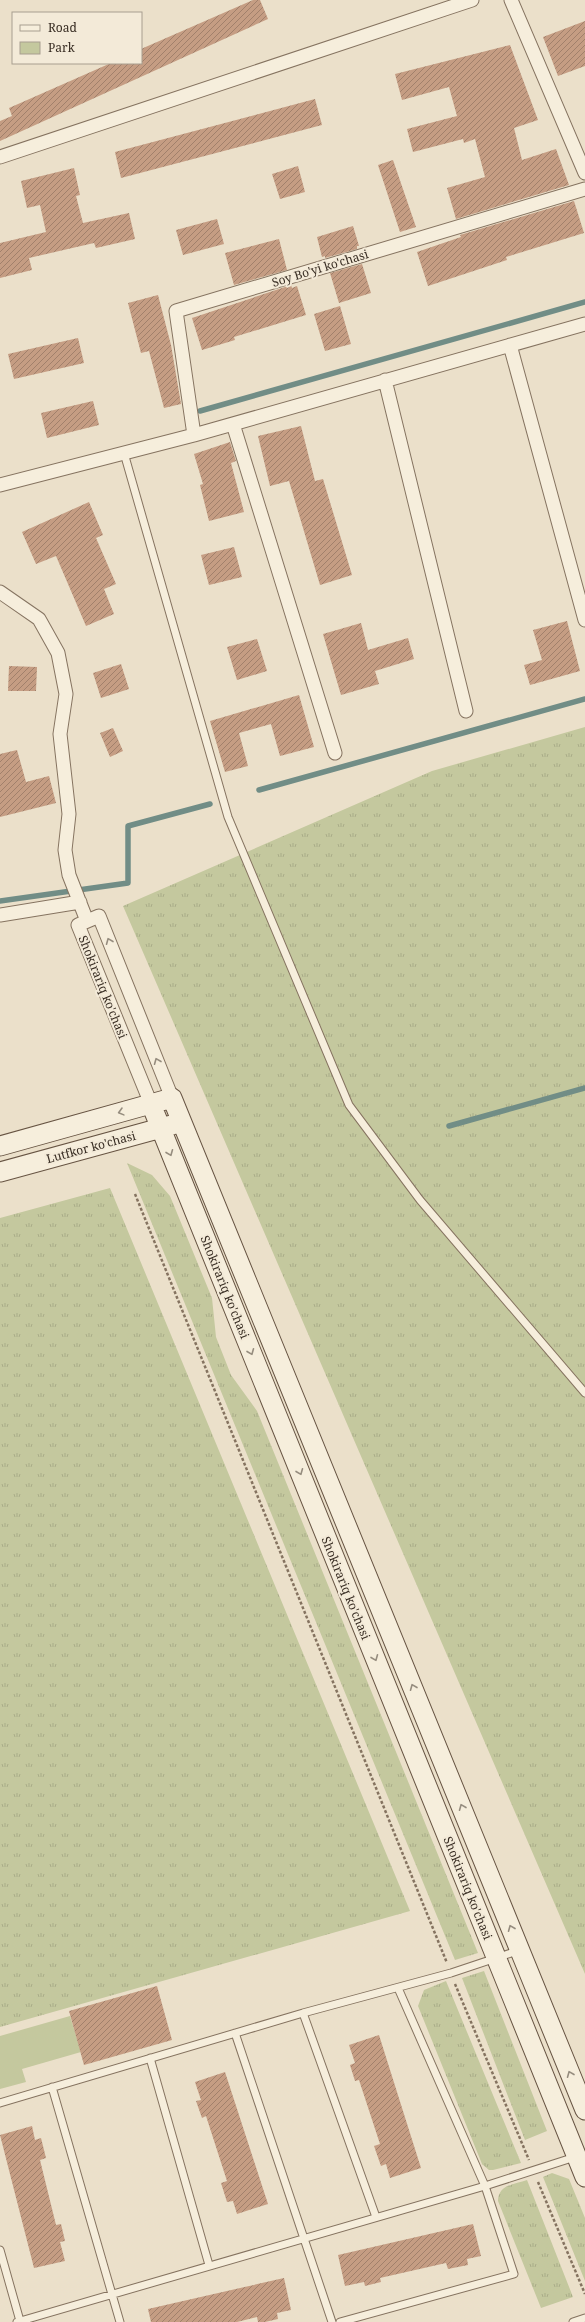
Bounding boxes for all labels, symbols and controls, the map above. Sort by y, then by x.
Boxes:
legend [12,12,142,64]
text: Road [48,19,78,36]
text: Park [48,39,76,56]
street label: Soy Bo'yi ko'chasi [270,245,370,291]
street label: Shokirariq ko'chasi [75,933,131,1041]
one-way arrow [105,937,113,944]
one-way arrow [154,1058,162,1065]
one-way arrow [118,1107,125,1116]
street label: Lutfkor ko'chasi [44,1127,138,1167]
one-way arrow [166,1150,174,1157]
street label: Shokirariq ko'chasi [197,1233,253,1341]
one-way arrow [246,1348,254,1355]
one-way arrow [295,1469,303,1476]
street label: Shokirariq ko'chasi [318,1534,374,1642]
one-way arrow [370,1654,378,1661]
one-way arrow [409,1684,417,1691]
one-way arrow [458,1804,466,1811]
street label: Shokirariq ko'chasi [440,1834,496,1942]
one-way arrow [507,1924,515,1931]
one-way arrow [567,2071,575,2078]

